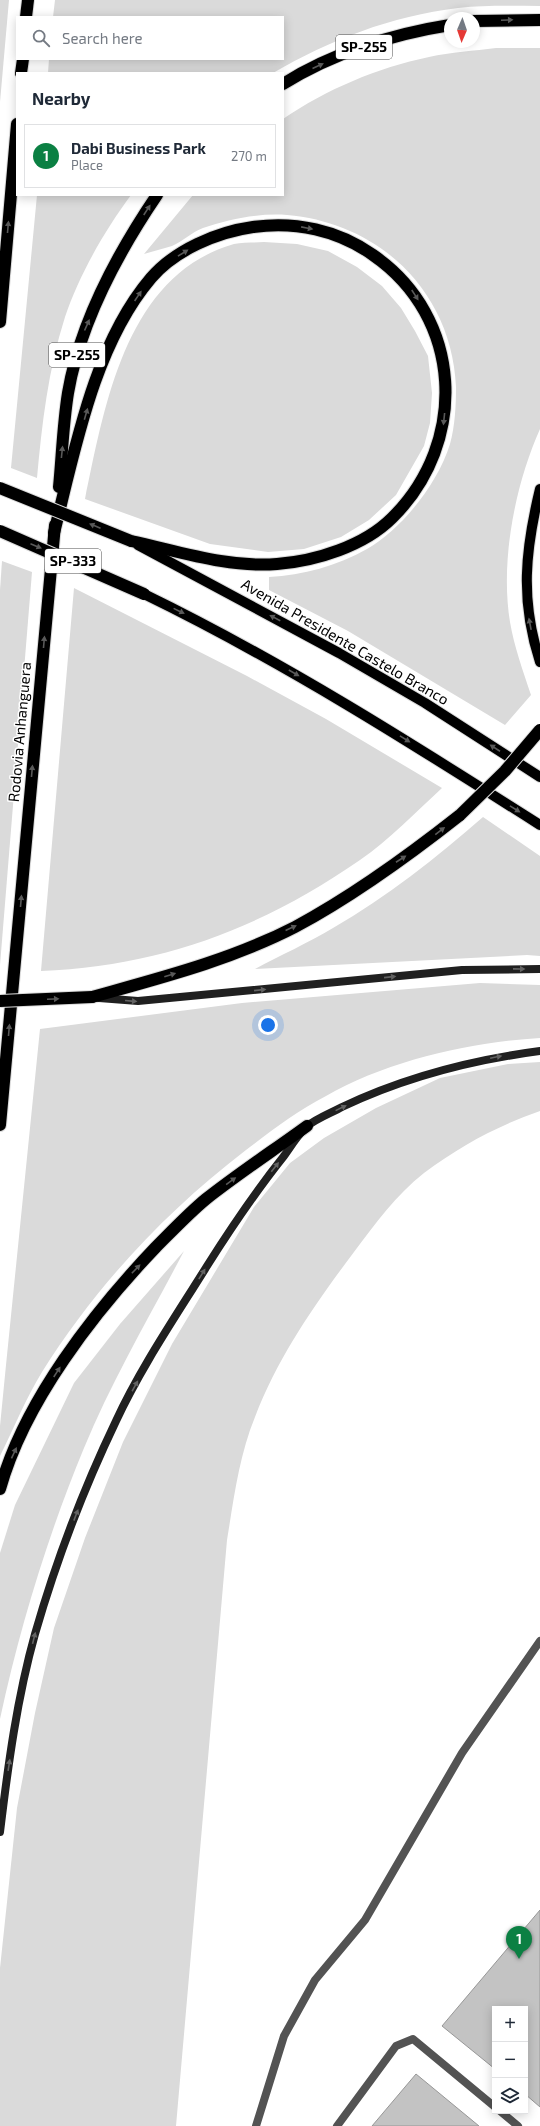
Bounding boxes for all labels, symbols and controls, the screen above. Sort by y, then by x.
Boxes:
north arrow [444,12,480,48]
search box [16,16,284,60]
one-way arrow [501,17,514,23]
icon: search [30,27,52,49]
text: Search here [62,29,143,47]
road number: SP-255 [336,35,392,59]
one-way arrow [312,63,323,69]
text: Nearby [32,88,90,108]
text: Dabi Business Park [71,139,206,157]
text: 1 [43,148,49,164]
text: 270 m [231,148,267,164]
text: Place [71,157,103,173]
one-way arrow [143,205,151,215]
one-way arrow [5,221,12,234]
one-way arrow [301,225,314,231]
one-way arrow [177,249,189,256]
one-way arrow [135,290,142,302]
one-way arrow [411,290,419,300]
one-way arrow [84,319,90,331]
road number: SP-255 [49,343,105,367]
one-way arrow [83,407,89,419]
one-way arrow [440,412,447,425]
one-way arrow [59,446,66,458]
one-way arrow [88,523,100,529]
one-way arrow [31,543,42,549]
road number: SP-333 [45,549,101,573]
street label: Avenida Presidente Castelo Branco [239,574,452,708]
one-way arrow [174,608,185,614]
one-way arrow [269,615,281,622]
one-way arrow [527,618,533,630]
one-way arrow [41,636,48,648]
street label: Rodovia Anhanguera [4,661,34,803]
one-way arrow [288,669,299,676]
one-way arrow [400,735,410,743]
one-way arrow [490,744,500,752]
one-way arrow [29,765,36,777]
one-way arrow [510,805,520,813]
one-way arrow [434,827,445,835]
one-way arrow [396,855,406,863]
one-way arrow [17,895,24,907]
one-way arrow [285,925,297,931]
one-way arrow [513,965,525,972]
one-way arrow [164,971,176,977]
one-way arrow [383,974,396,980]
one-way arrow [254,986,266,993]
one-way arrow [47,996,60,1002]
one-way arrow [125,997,137,1004]
your location [258,1015,278,1035]
one-way arrow [5,1024,12,1036]
one-way arrow [490,1054,502,1060]
one-way arrow [336,1105,347,1111]
one-way arrow [271,1161,279,1172]
one-way arrow [226,1177,236,1185]
one-way arrow [131,1264,141,1274]
one-way arrow [198,1269,206,1279]
one-way arrow [53,1367,61,1377]
one-way arrow [132,1380,139,1392]
one-way arrow [11,1446,17,1458]
one-way arrow [73,1508,79,1520]
one-way arrow [32,1632,38,1644]
one-way arrow [6,1759,12,1772]
pin: 1 [506,1926,532,1959]
map controls [492,2006,528,2114]
button: + [492,2006,528,2042]
button: − [492,2042,528,2078]
button: layers [492,2078,528,2114]

